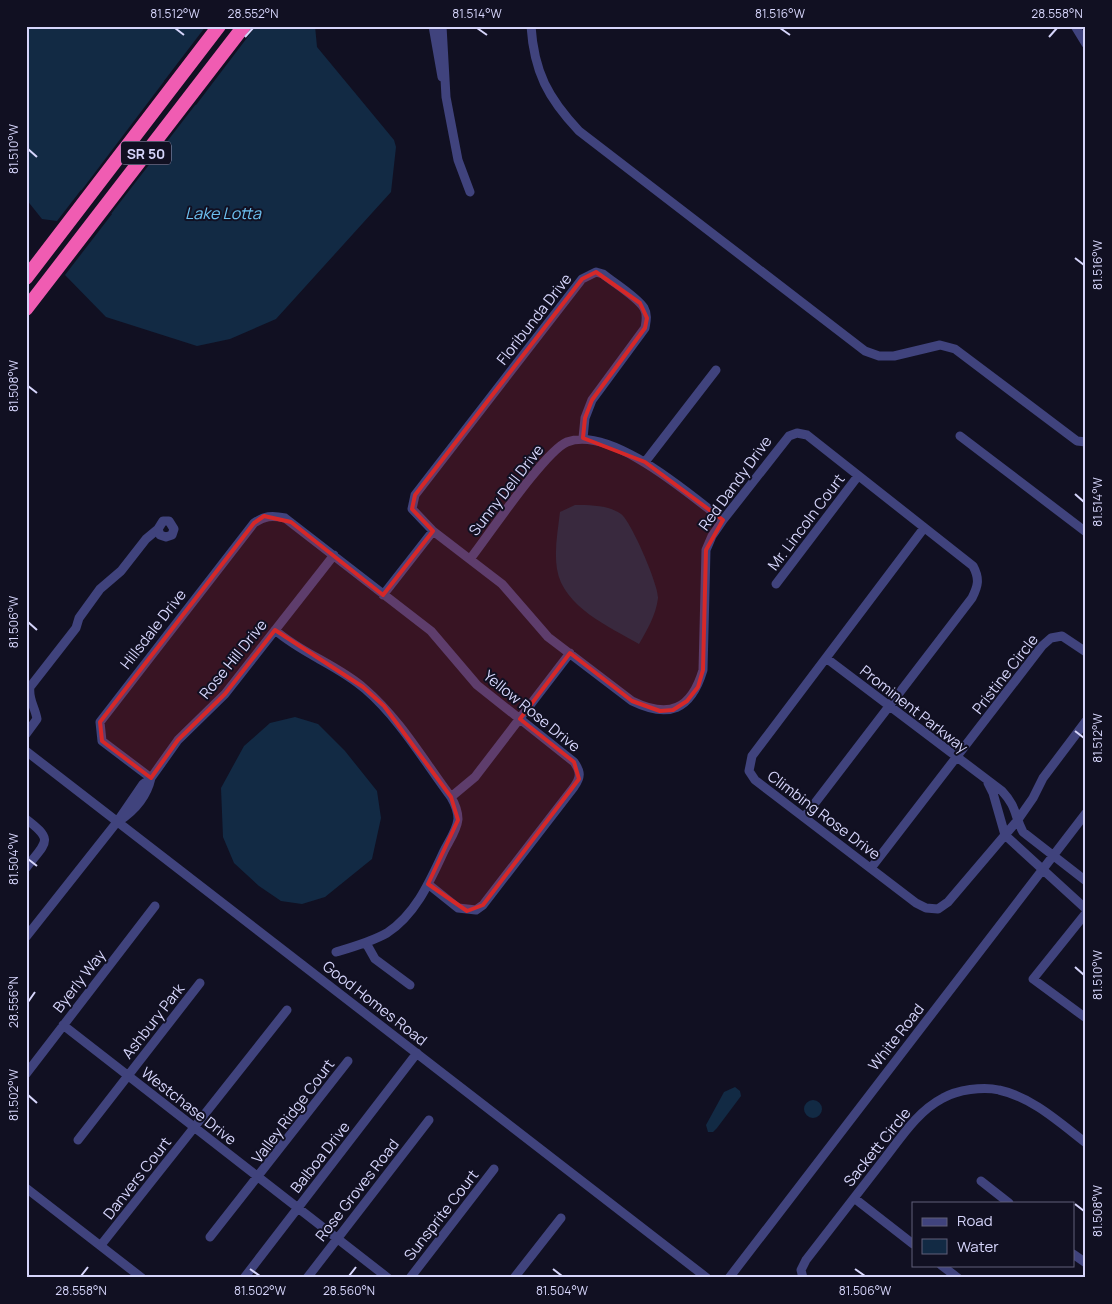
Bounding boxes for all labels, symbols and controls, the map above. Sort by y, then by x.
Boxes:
text: 81.512°W [150,5,200,22]
text: 28.552°N [228,5,278,22]
text: 81.514°W [452,5,503,22]
text: 81.516°W [755,5,806,22]
text: 28.558°N [1031,5,1083,22]
text: 81.510°W [5,123,22,174]
road number: SR 50 [121,142,171,164]
water label: Lake Lotta [185,202,262,224]
text: 81.516°W [1089,239,1106,290]
street label: Floribunda Drive [492,269,577,369]
text: 81.508°W [5,359,22,412]
street label: Red Dandy Drive [694,431,777,535]
street label: Sunny Dell Drive [464,440,548,540]
street label: Mr. Lincoln Court [763,469,849,575]
text: 81.514°W [1089,476,1106,527]
street label: Hillsdale Drive [115,584,191,673]
text: 81.506°W [5,595,22,648]
street label: Rose Hill Drive [194,615,272,703]
street label: Pristine Circle [967,630,1043,718]
street label: Prominent Parkway [856,660,972,758]
street label: Yellow Rose Drive [479,665,585,757]
text: 81.512°W [1089,713,1106,763]
street label: Climbing Rose Drive [763,766,885,865]
text: 81.504°W [5,832,22,885]
street label: Byerly Way [48,945,110,1017]
text: 81.510°W [1089,949,1106,1000]
street label: Good Homes Road [318,956,432,1050]
text: 28.556°N [5,976,22,1028]
street label: Ashbury Park [117,979,189,1063]
street label: White Road [863,999,929,1075]
street label: Valley Ridge Court [247,1054,339,1168]
street label: Westchase Drive [137,1062,241,1150]
text: 81.502°W [5,1068,22,1121]
street label: Sackett Circle [839,1103,915,1191]
street label: Balboa Drive [286,1117,355,1197]
street label: Danvers Court [98,1132,176,1224]
street label: Rose Groves Road [310,1134,404,1246]
street label: Sunsprite Court [399,1165,483,1265]
text: 81.508°W [1089,1184,1106,1237]
legend [912,1202,1074,1266]
text: Road [957,1210,993,1231]
text: Water [957,1236,999,1257]
text: 28.558°N [55,1282,107,1299]
text: 81.502°W [234,1282,287,1299]
text: 28.560°N [323,1282,375,1299]
text: 81.504°W [536,1282,589,1299]
text: 81.506°W [839,1282,892,1299]

